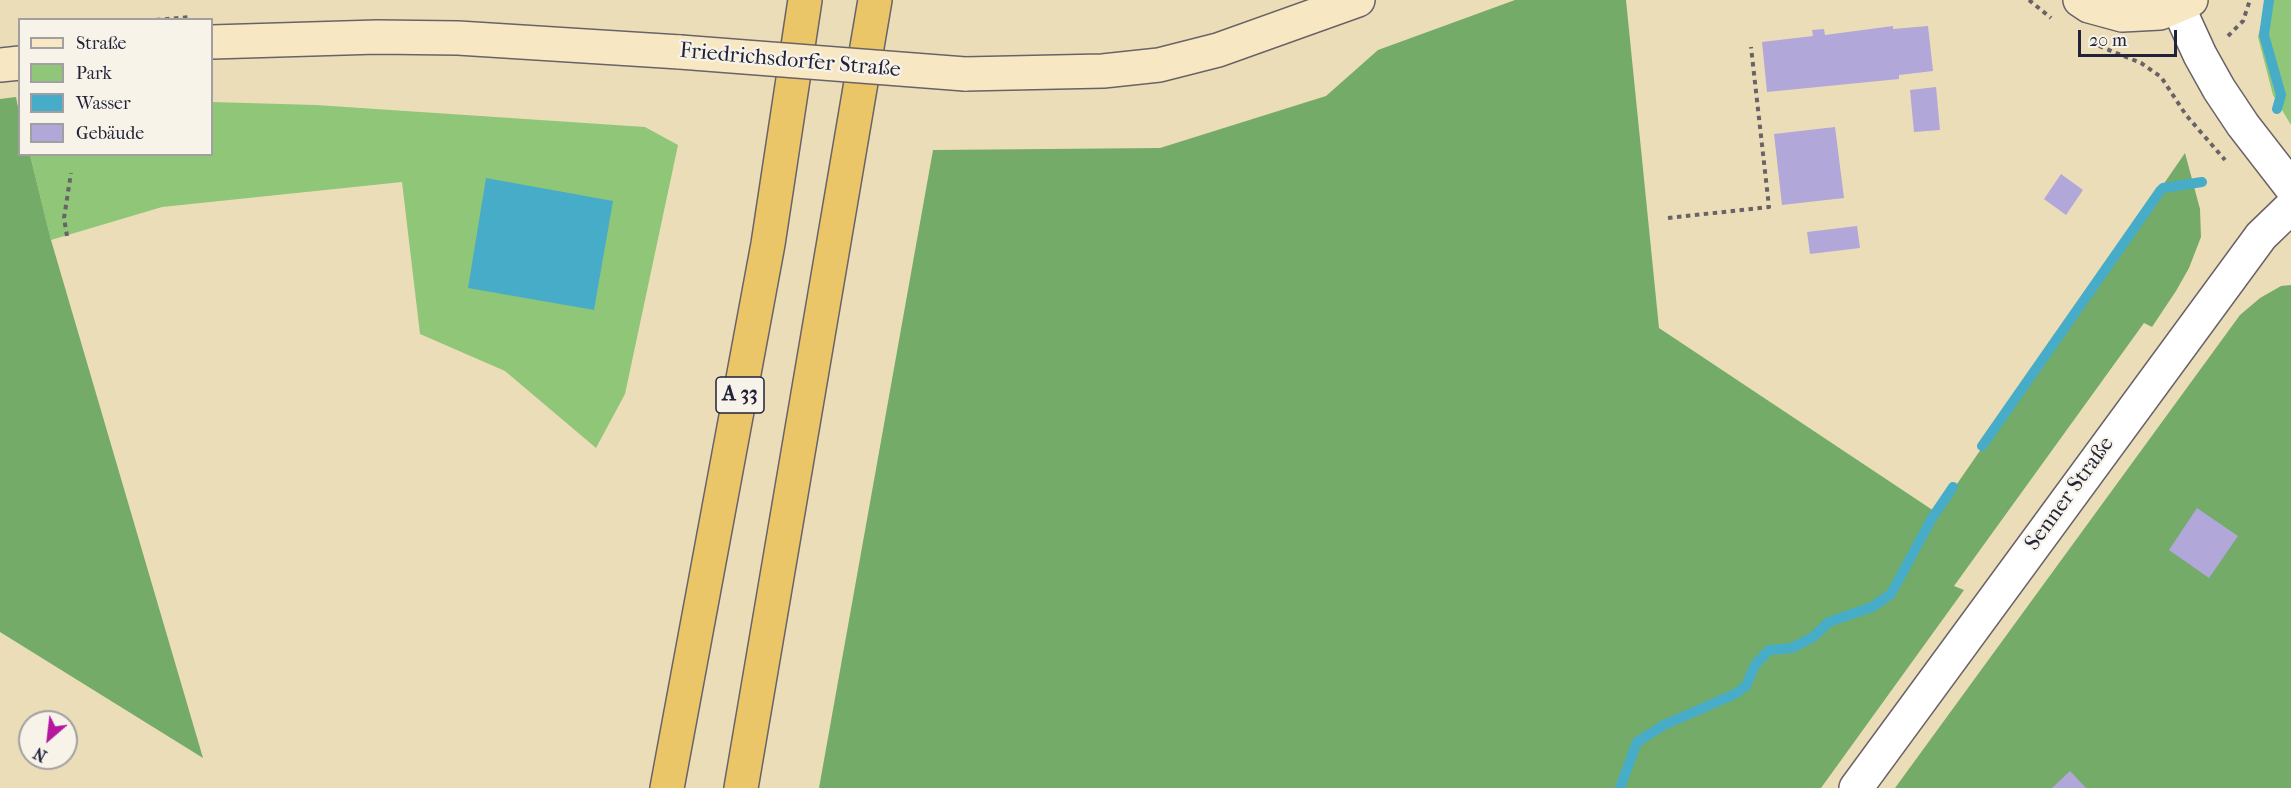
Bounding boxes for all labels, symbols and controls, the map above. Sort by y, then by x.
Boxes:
legend [18,18,213,156]
scale bar [2081,18,2180,56]
text: 20 m [2089,30,2127,51]
text: Straße [76,33,126,54]
street label: Friedrichsdorfer Straße [678,38,902,84]
text: Park [76,63,112,84]
text: Wasser [76,93,131,114]
text: Gebäude [76,123,144,144]
road number: A 33 [716,377,764,413]
street label: Senner Straße [2020,432,2120,556]
north arrow [18,710,78,770]
text: N [30,743,50,766]

